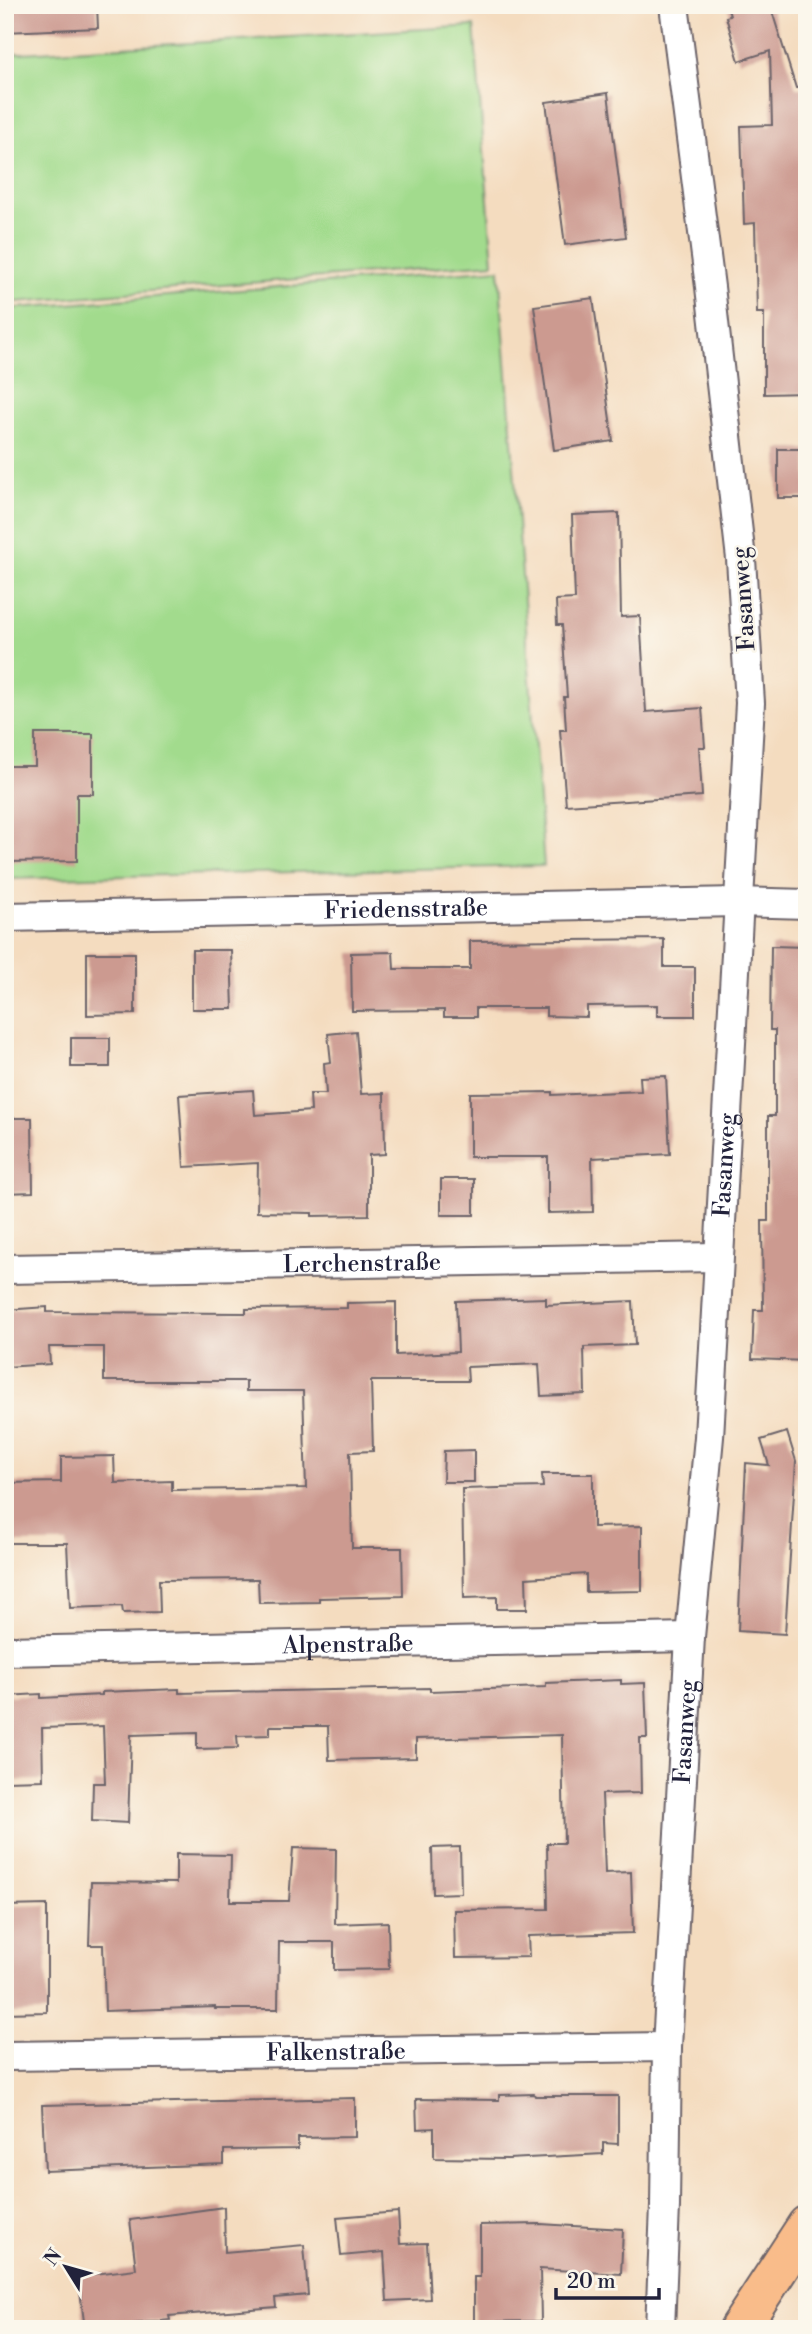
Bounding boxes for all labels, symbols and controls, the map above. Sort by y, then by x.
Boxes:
street label: Fasanweg [725,545,763,652]
street label: Friedensstraße [324,893,488,926]
street label: Fasanweg [707,1112,743,1218]
street label: Lerchenstraße [283,1248,441,1280]
street label: Alpenstraße [281,1629,414,1661]
street label: Fasanweg [668,1678,704,1785]
street label: Falkenstraße [266,2037,406,2068]
north arrow [32,2232,102,2302]
text: N [39,2244,67,2271]
scale bar [556,2257,660,2301]
text: 20 m [567,2269,616,2295]

